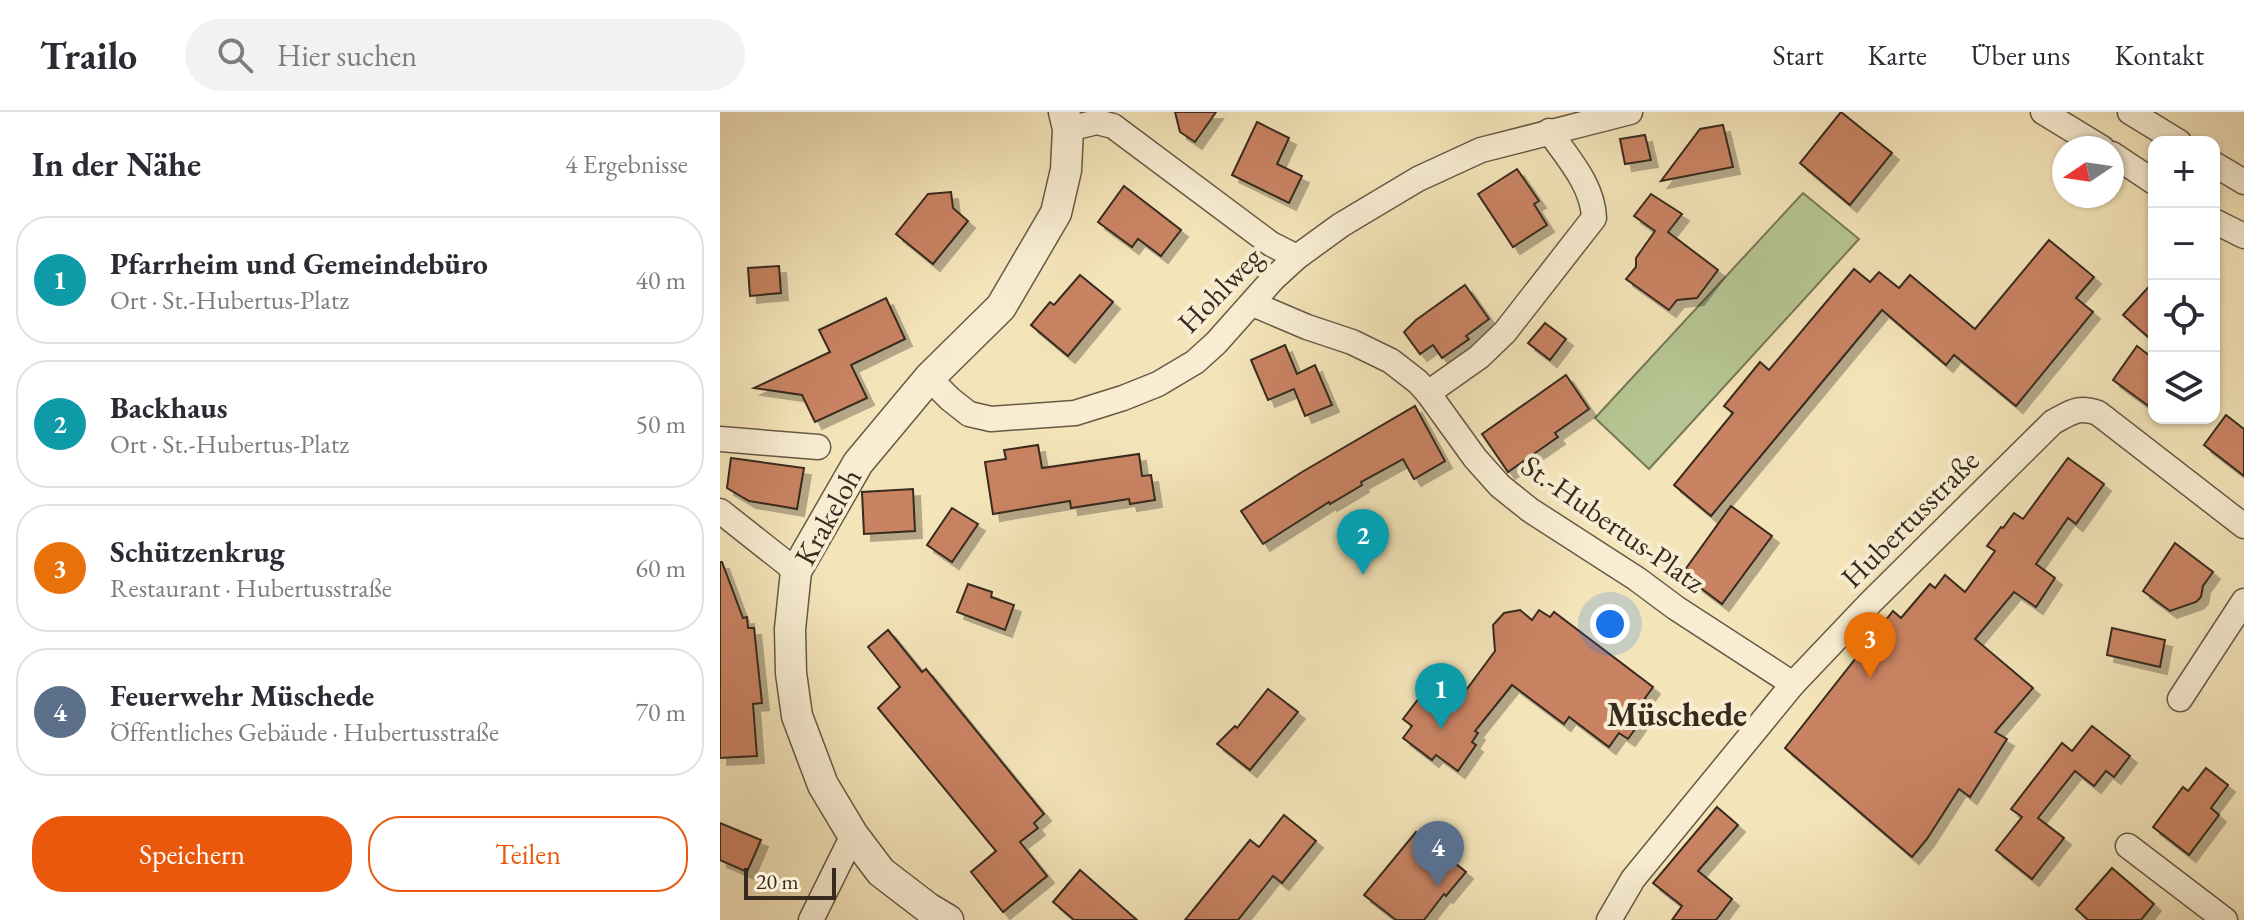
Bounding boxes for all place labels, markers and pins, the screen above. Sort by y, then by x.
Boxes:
pin: 2 [1337,509,1389,575]
pin: 3 [1844,612,1896,678]
pin: 1 [1415,663,1467,729]
pin: 4 [1412,821,1464,887]

